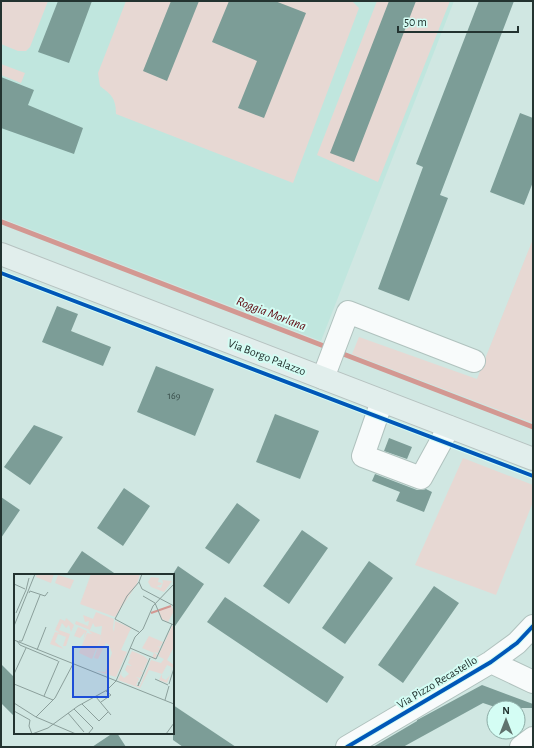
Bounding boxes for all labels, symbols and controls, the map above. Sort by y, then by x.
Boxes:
scale bar [398,8,518,34]
text: 50 m [404,16,427,28]
water label: Roggia Morlana [234,295,308,333]
street label: Via Borgo Palazzo [226,337,308,377]
house number: 169 [168,391,181,401]
inset map [14,574,174,734]
street label: Via Pizzo Recastello [395,653,479,711]
north arrow [486,700,526,740]
text: N [502,705,510,716]

